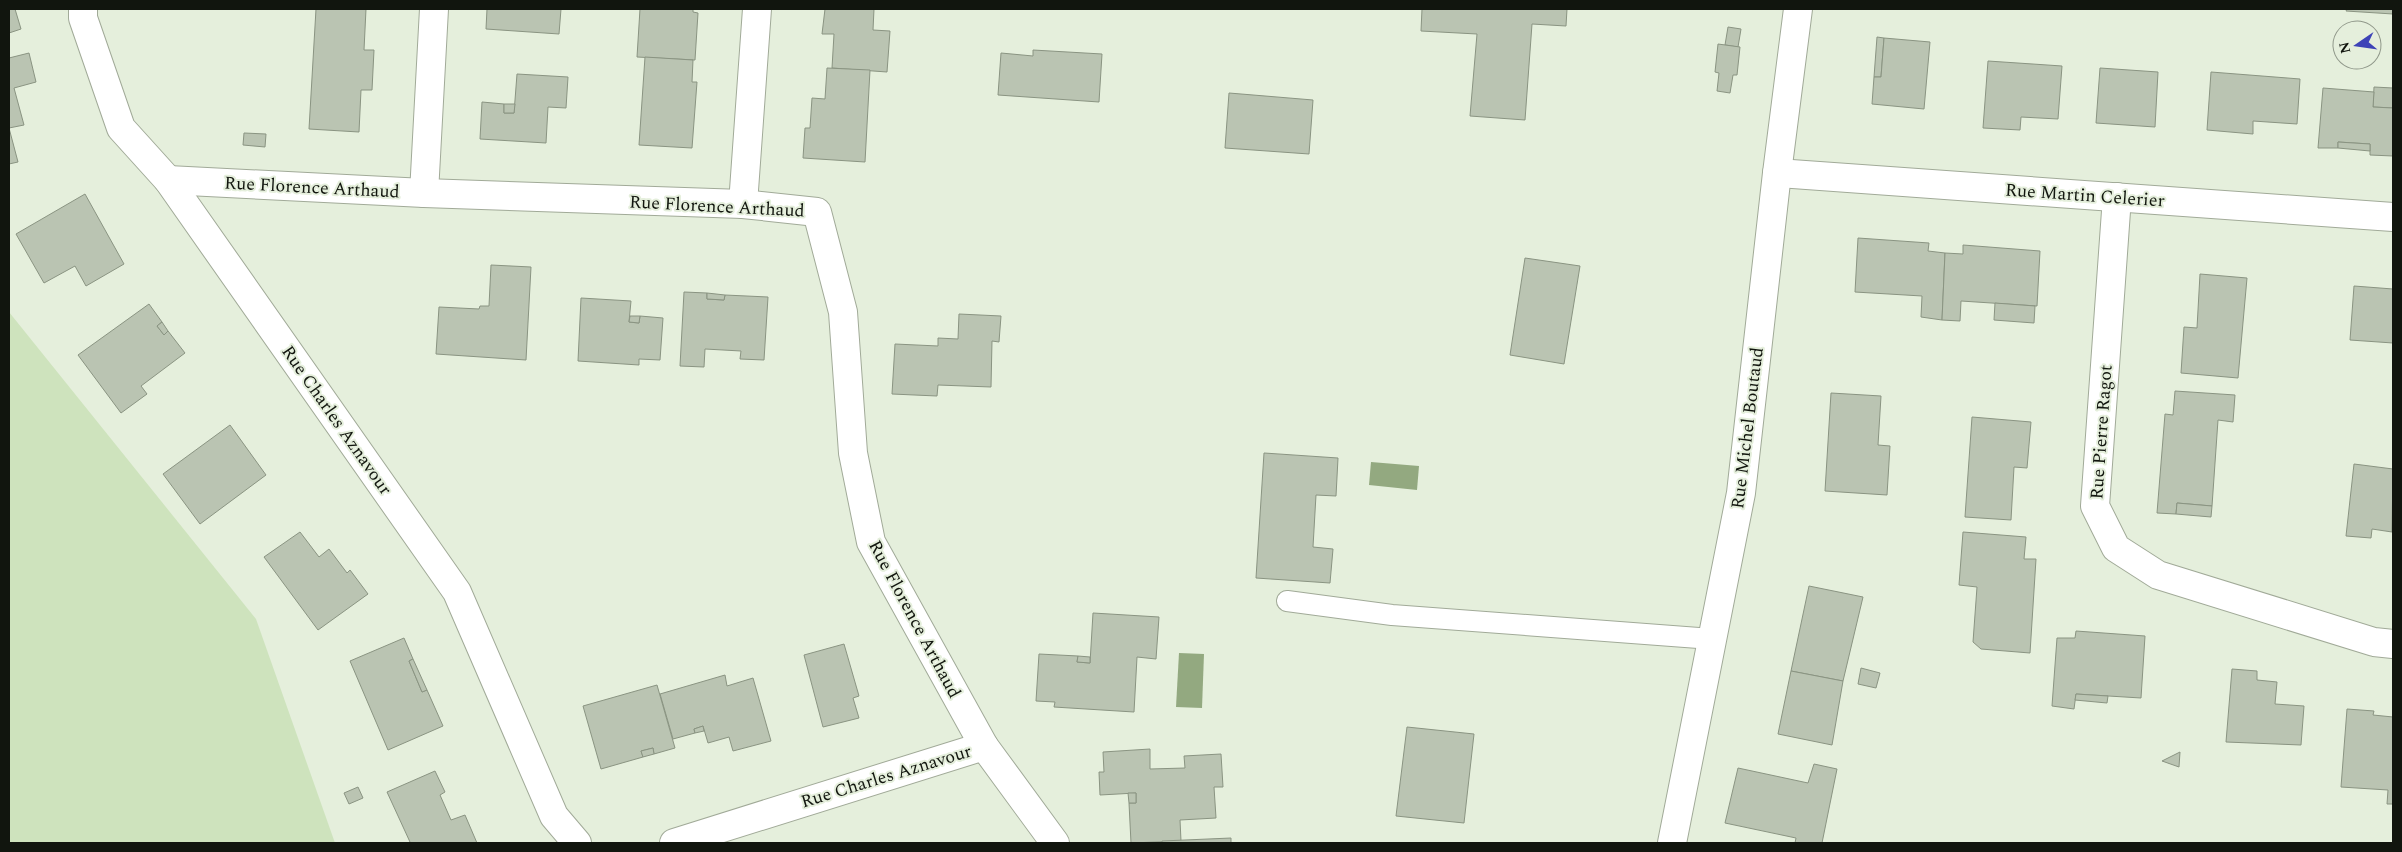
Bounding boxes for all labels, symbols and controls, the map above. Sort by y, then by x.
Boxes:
north arrow [2332,20,2382,70]
text: N [2333,40,2356,56]
street label: Rue Florence Arthaud [224,169,400,206]
street label: Rue Martin Celerier [2004,176,2166,215]
street label: Rue Florence Arthaud [629,188,805,225]
street label: Rue Charles Aznavour [275,340,399,501]
street label: Rue Michel Boutaud [1724,346,1771,511]
street label: Rue Pierre Ragot [2083,364,2120,500]
street label: Rue Florence Arthaud [861,535,968,703]
street label: Rue Charles Aznavour [797,738,975,815]

